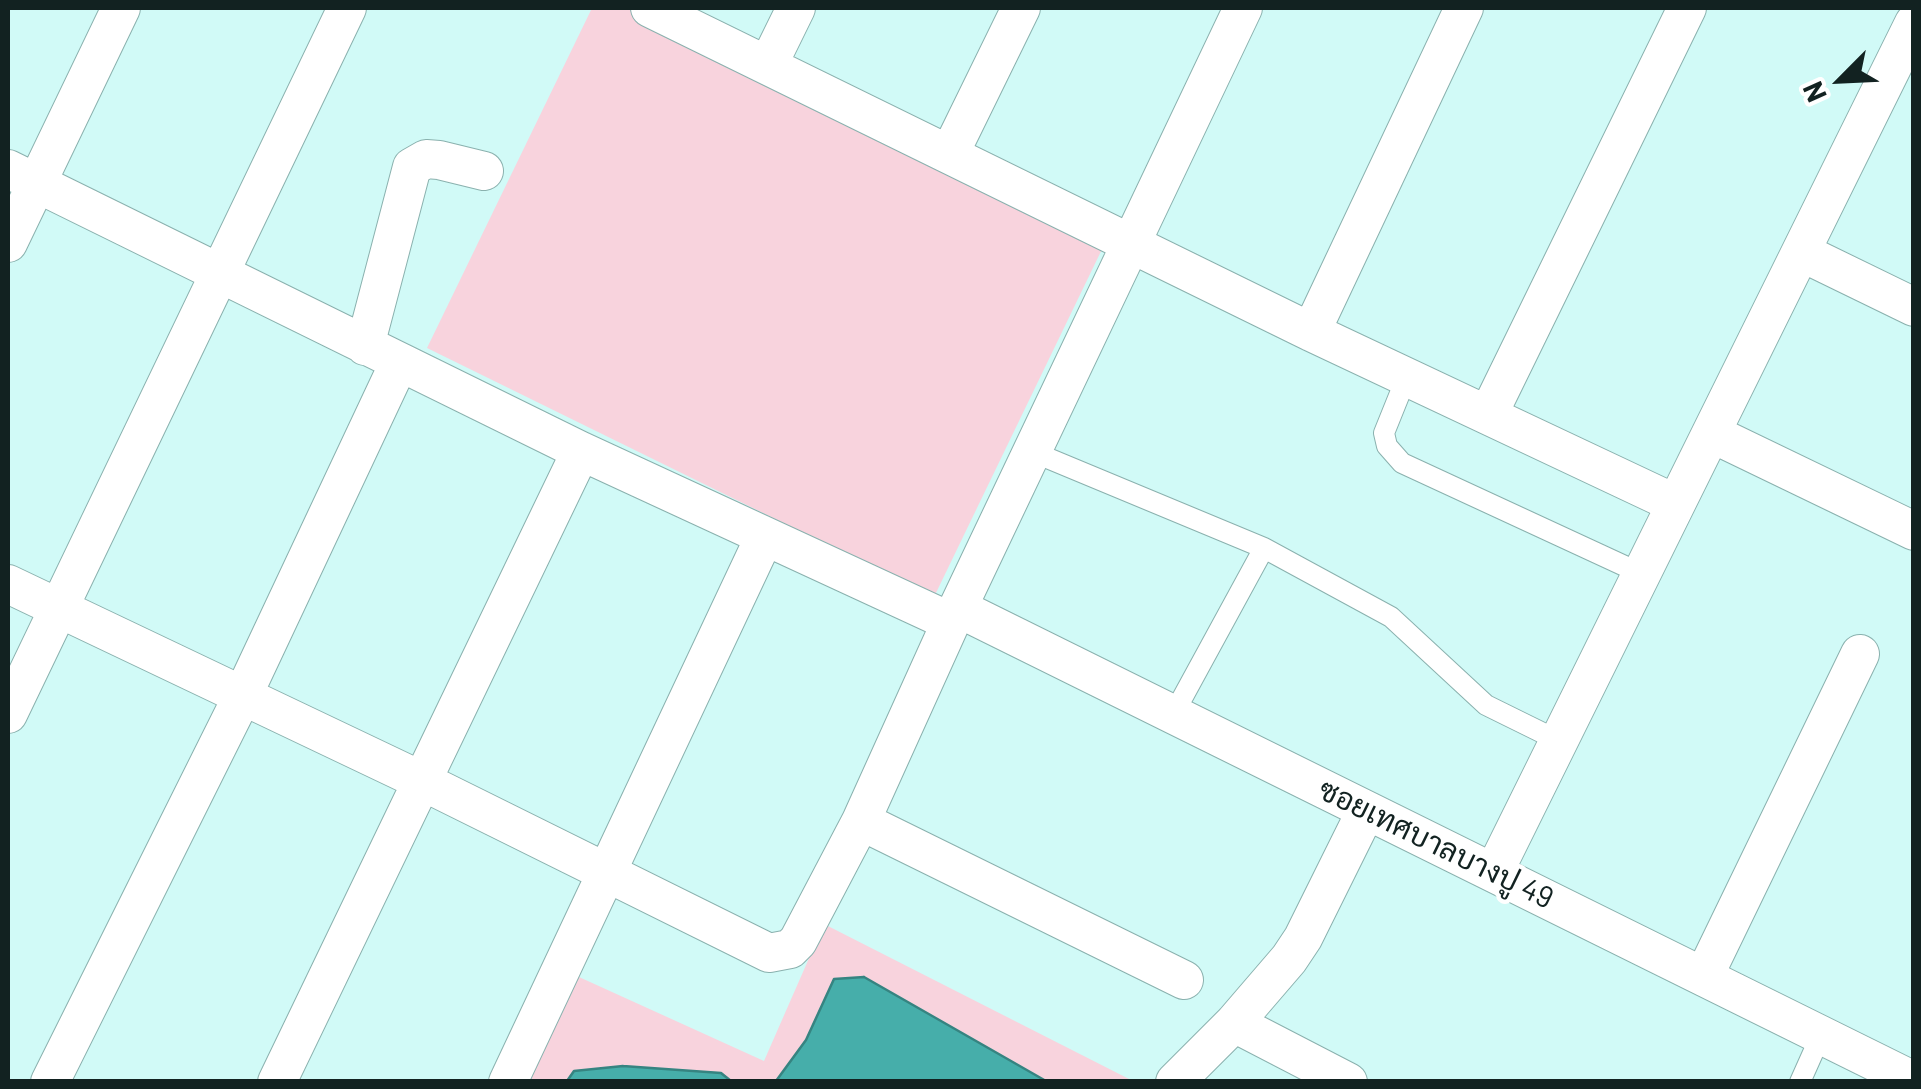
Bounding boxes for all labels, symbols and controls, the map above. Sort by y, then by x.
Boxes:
north arrow [1791,30,1891,130]
text: N [1794,77,1833,108]
street label: ซอยเทศบาลบางปู 49 [1313,772,1559,916]

